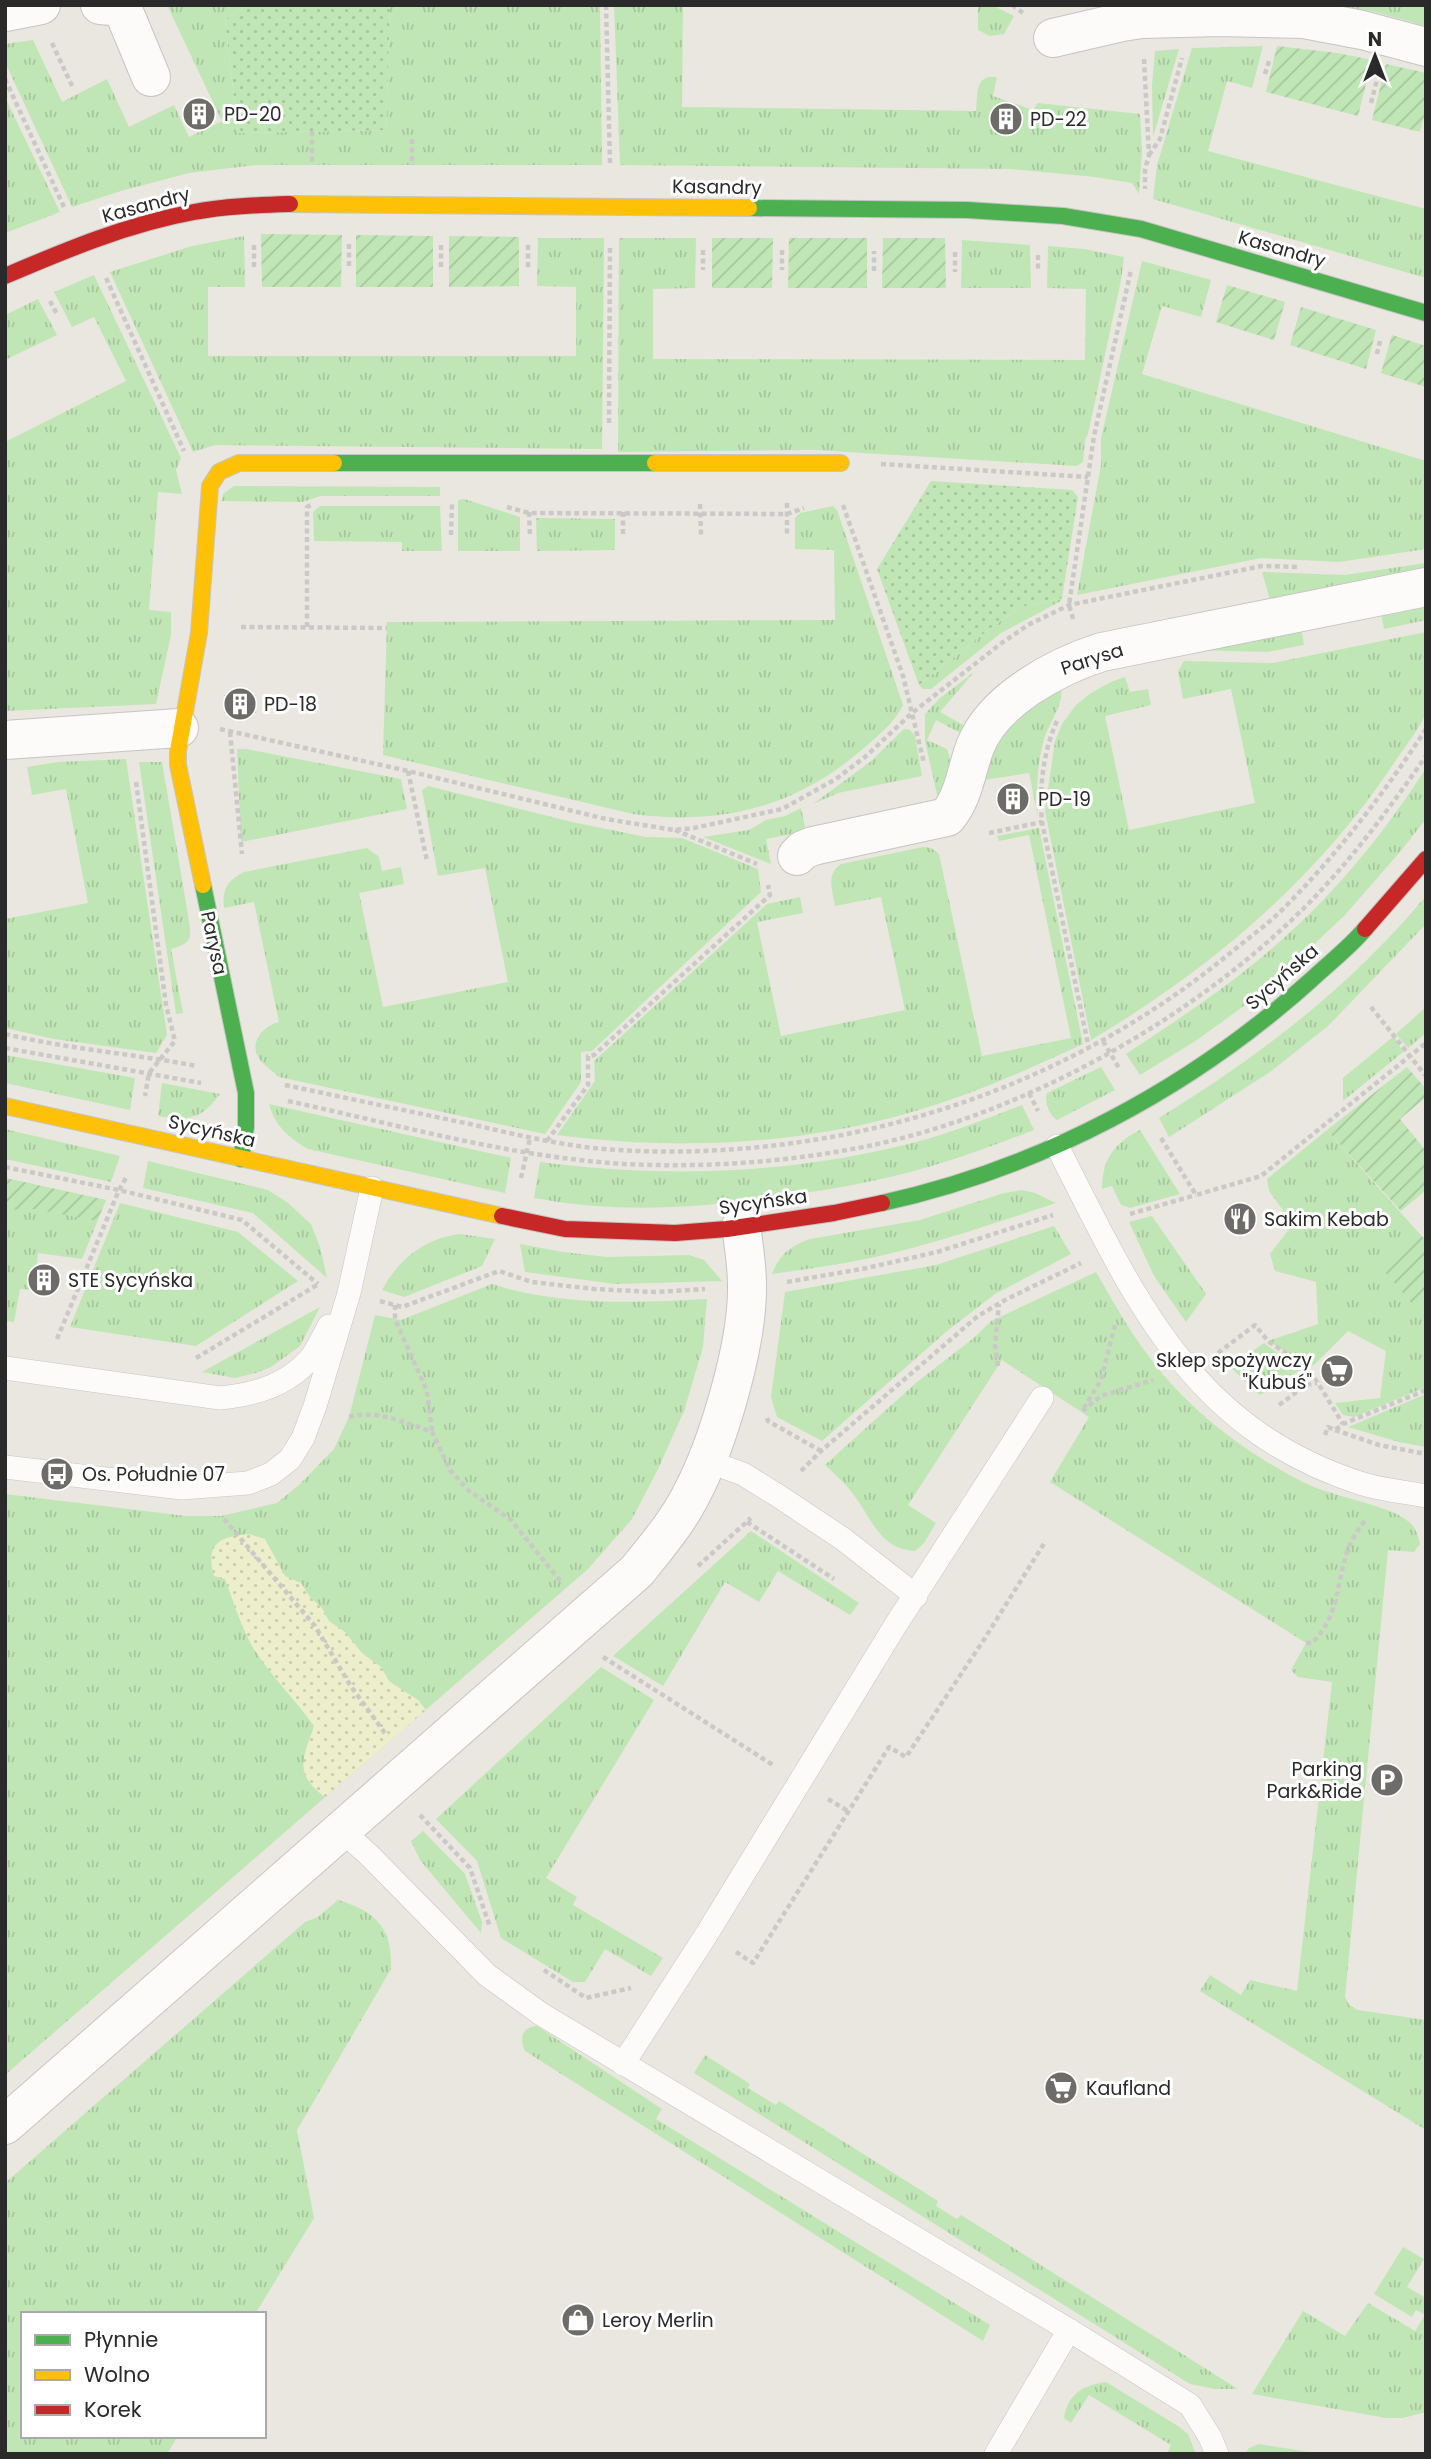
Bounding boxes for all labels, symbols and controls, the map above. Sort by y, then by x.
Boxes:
north arrow [1340,21,1410,91]
text: N [1368,26,1382,53]
building icon: PD-20 [180,95,218,133]
building icon: PD-22 [987,100,1025,138]
place label: PD-20 [224,101,282,128]
place label: PD-22 [1030,106,1087,133]
street label: Kasandry [672,173,762,201]
street label: Kasandry [99,180,193,230]
street label: Kasandry [1235,224,1329,274]
street label: Parysa [1057,636,1127,682]
building icon: PD-18 [221,685,259,723]
place label: PD-18 [264,691,317,718]
building icon: PD-19 [994,780,1032,818]
place label: PD-19 [1038,786,1091,813]
street label: Parysa [194,909,234,977]
street label: Sycyńska [1240,938,1324,1016]
street label: Sycyńska [166,1108,258,1154]
street label: Sycyńska [717,1182,809,1222]
restaurant icon: Sakim Kebab [1221,1200,1259,1238]
place label: Sakim Kebab [1264,1206,1389,1233]
building icon: STE Sycyńska [25,1261,63,1299]
place label: STE Sycyńska [68,1267,193,1294]
place label: Sklep spożywczy "Kubuś" [1156,1347,1312,1396]
supermarket icon: Sklep spożywczy "Kubuś" [1318,1352,1356,1390]
bus stop icon: Os. Południe 07 [38,1455,76,1493]
place label: Os. Południe 07 [82,1461,225,1488]
place label: Parking Park&Ride [1266,1756,1362,1805]
parking icon: Parking Park&Ride [1368,1761,1406,1799]
supermarket icon: Kaufland [1042,2069,1080,2107]
place label: Kaufland [1086,2075,1171,2102]
shop icon: Leroy Merlin [559,2301,597,2339]
place label: Leroy Merlin [602,2307,714,2334]
legend [21,2312,266,2438]
text: Płynnie [84,2325,158,2354]
text: Wolno [84,2360,150,2389]
text: Korek [84,2395,142,2424]

